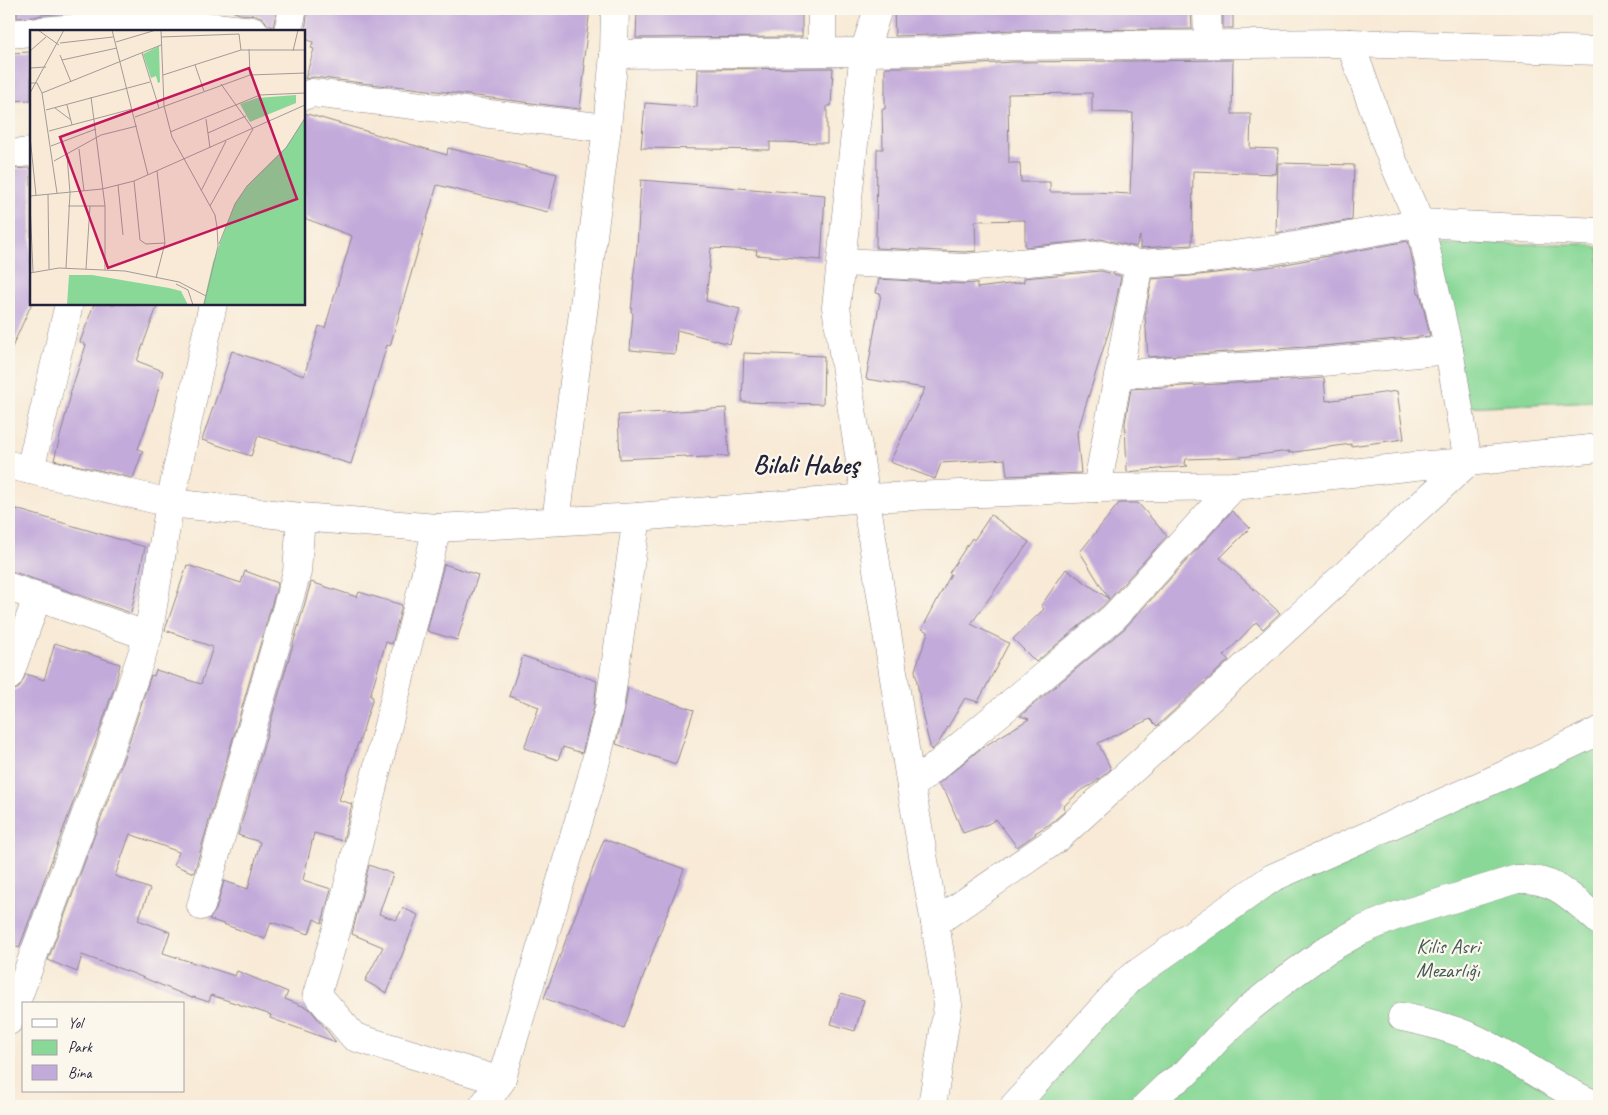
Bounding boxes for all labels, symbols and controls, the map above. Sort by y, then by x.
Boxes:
inset map [30,30,305,305]
district label: Bilali Habeş [753,448,862,481]
park label: Kilis Asri Mezarlığı [1416,933,1483,983]
legend [22,1002,185,1092]
text: Yol [68,1014,85,1033]
text: Park [68,1038,93,1057]
text: Bina [68,1064,93,1083]

